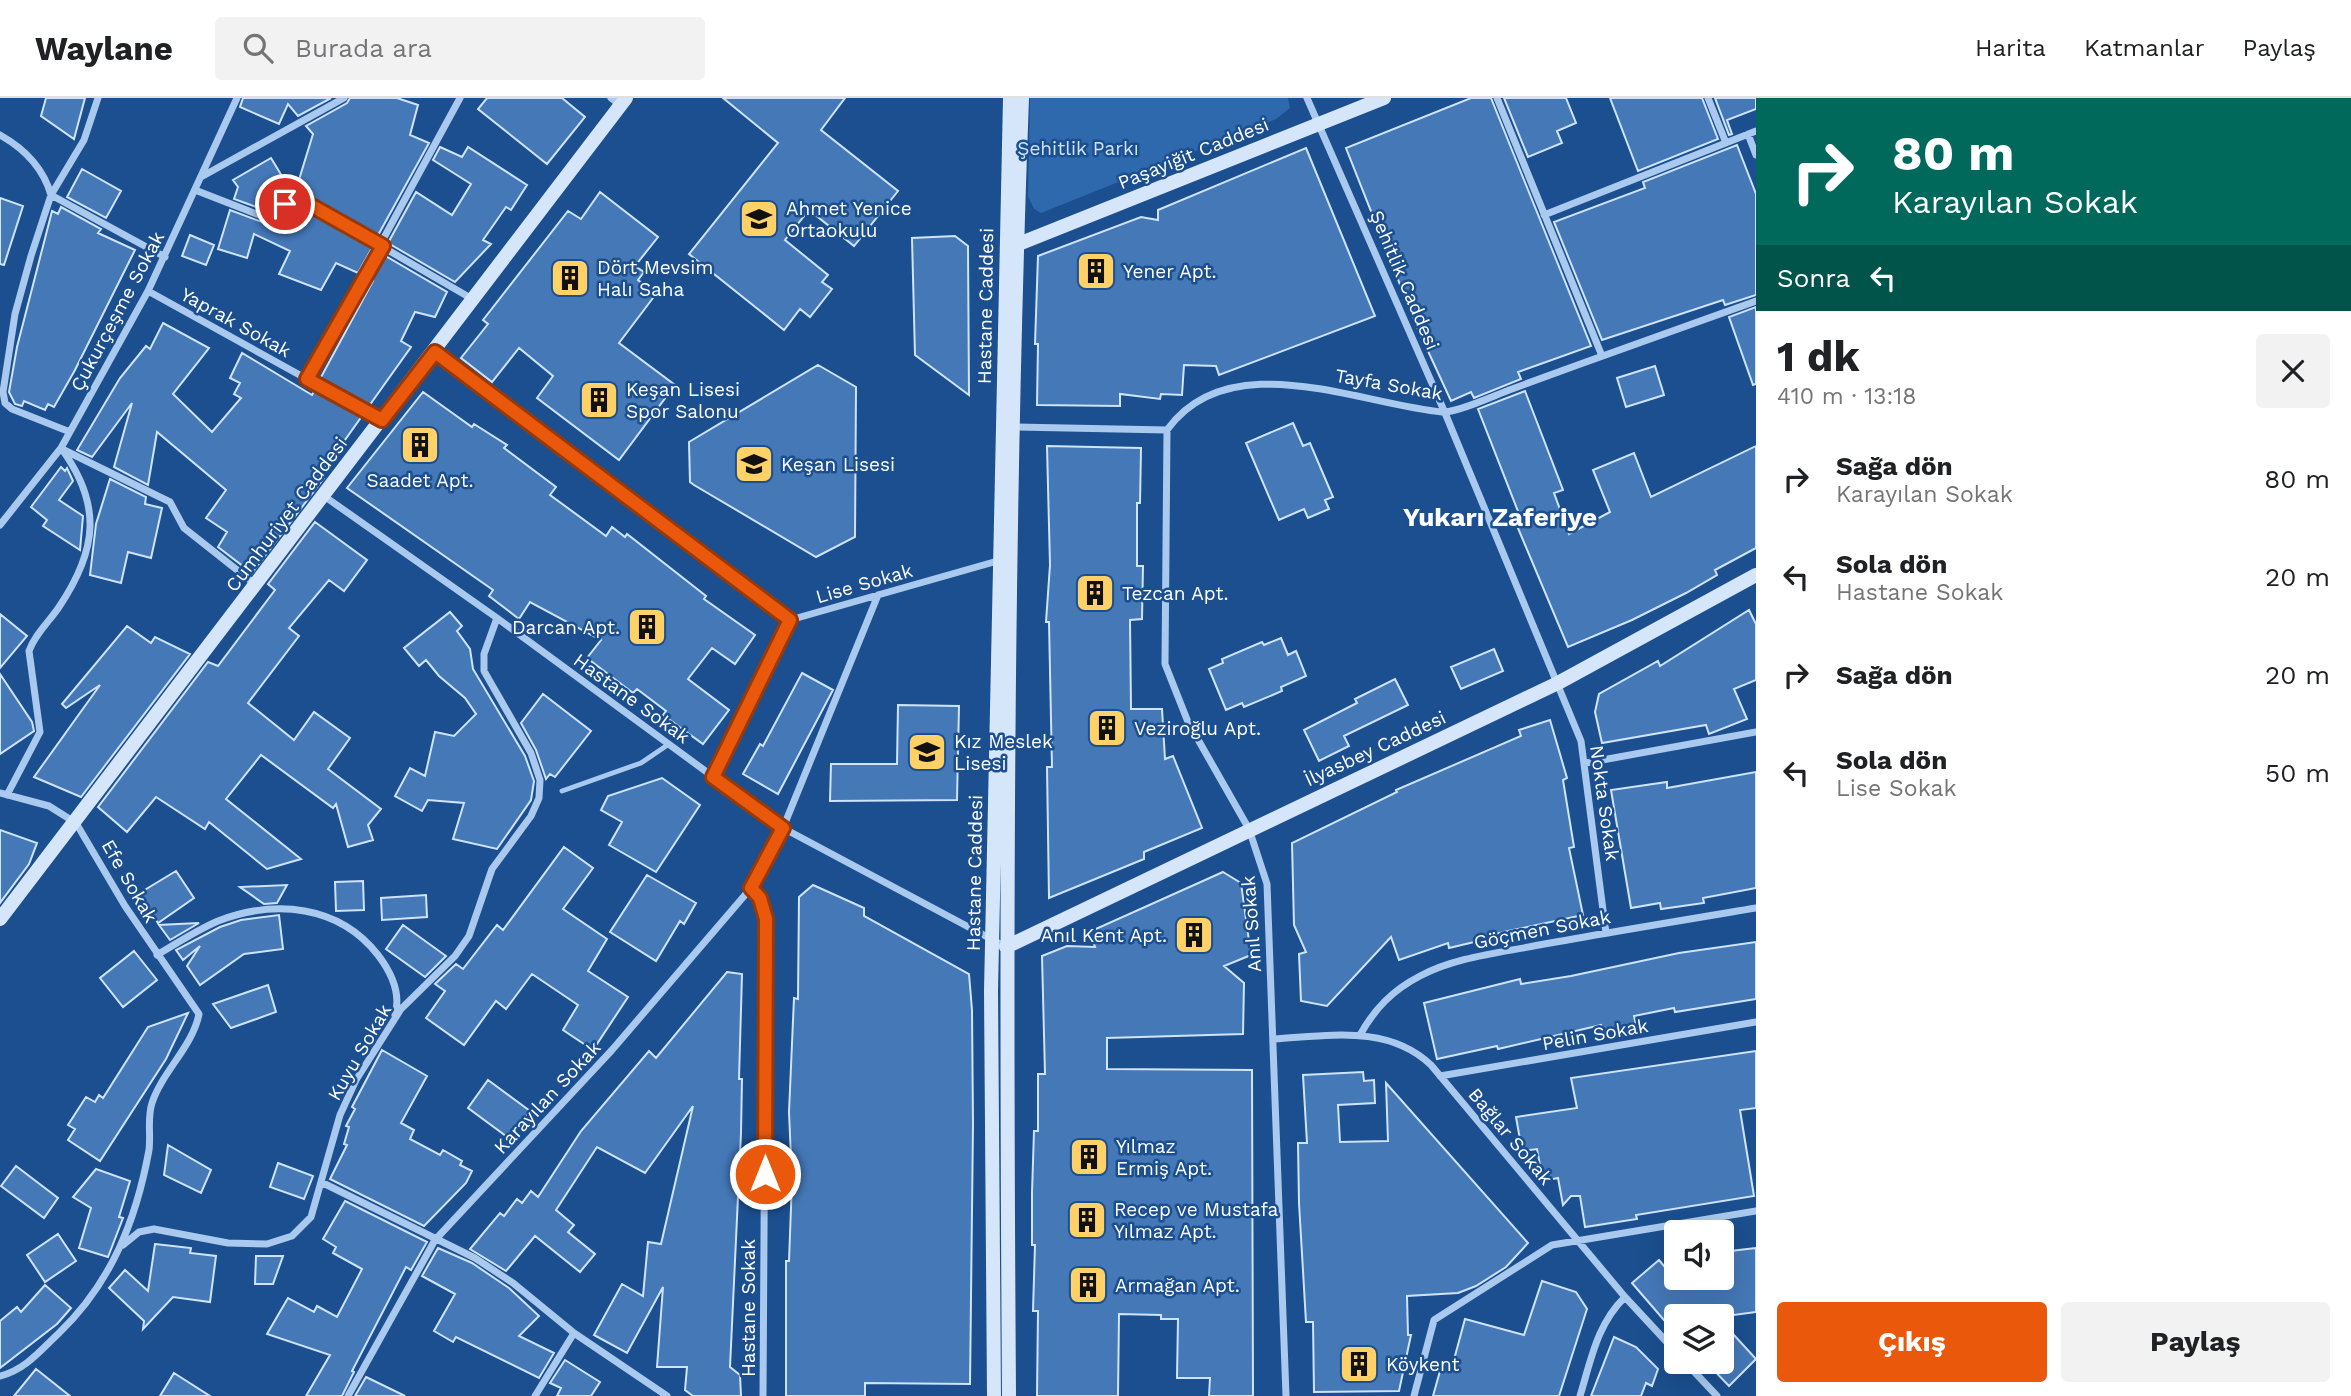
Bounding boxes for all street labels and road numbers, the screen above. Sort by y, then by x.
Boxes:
street label: Paşayiğit Caddesi [1114,113,1272,194]
street label: Şehitlik Caddesi [1365,207,1444,353]
street label: Çukurçeşme Sokak [66,227,169,395]
street label: Hastane Caddesi [973,228,998,384]
street label: Yaprak Sokak [177,283,295,362]
street label: Tayfa Sokak [1333,364,1445,405]
street label: Cumhuriyet Caddesi [221,432,352,596]
street label: Lise Sokak [813,559,915,608]
street label: Hastane Sokak [569,648,695,748]
street label: İlyasbey Caddesi [1301,706,1449,791]
street label: Nokta Sokak [1585,744,1624,863]
street label: Hastane Caddesi [962,795,987,951]
street label: Efe Sokak [97,836,163,927]
street label: Anıl Sokak [1237,875,1266,973]
street label: Göçmen Sokak [1472,905,1613,954]
street label: Kuyu Sokak [323,1000,396,1105]
street label: Pelin Sokak [1540,1014,1650,1055]
street label: Karayılan Sokak [489,1036,606,1159]
street label: Bağlar Sokak [1463,1083,1558,1190]
street label: Hastane Sokak [737,1239,760,1377]

